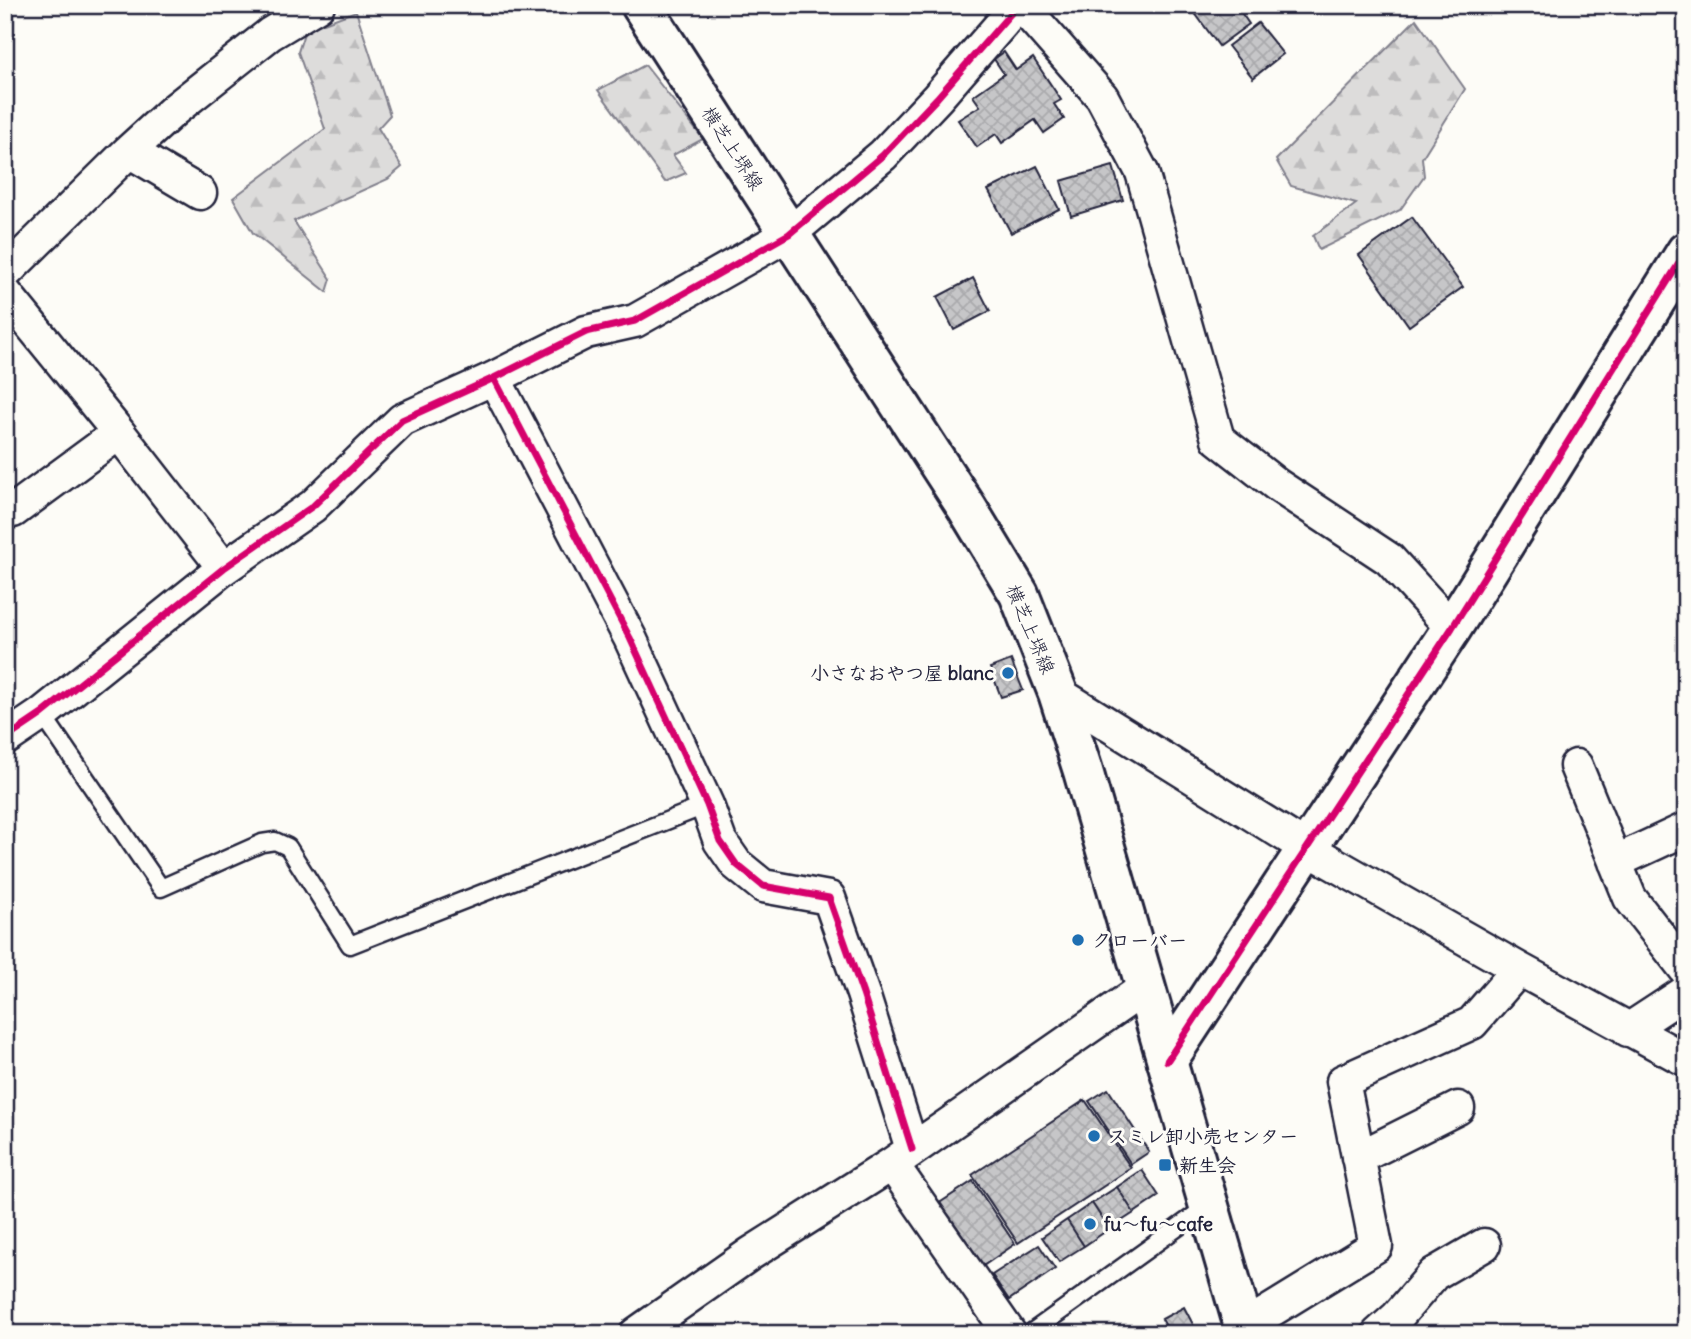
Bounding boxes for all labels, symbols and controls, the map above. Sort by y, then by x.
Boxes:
street label: 横芝上堺線 [697,102,769,194]
street label: 横芝上堺線 [1001,581,1061,677]
place label: 小さなおやつ屋 blanc [810,661,994,685]
marker: 小さなおやつ屋 blanc [1000,665,1016,681]
place label: クローバー [1092,928,1187,952]
marker: クローバー [1070,932,1086,948]
place label: スミレ卸小売センター [1108,1124,1298,1148]
marker: スミレ卸小売センター [1086,1128,1102,1144]
place label: 新生会 [1179,1153,1236,1177]
marker: 新生会 [1157,1157,1173,1173]
place label: fu～fu～cafe [1104,1212,1213,1236]
marker: fu～fu～cafe [1082,1216,1098,1232]

